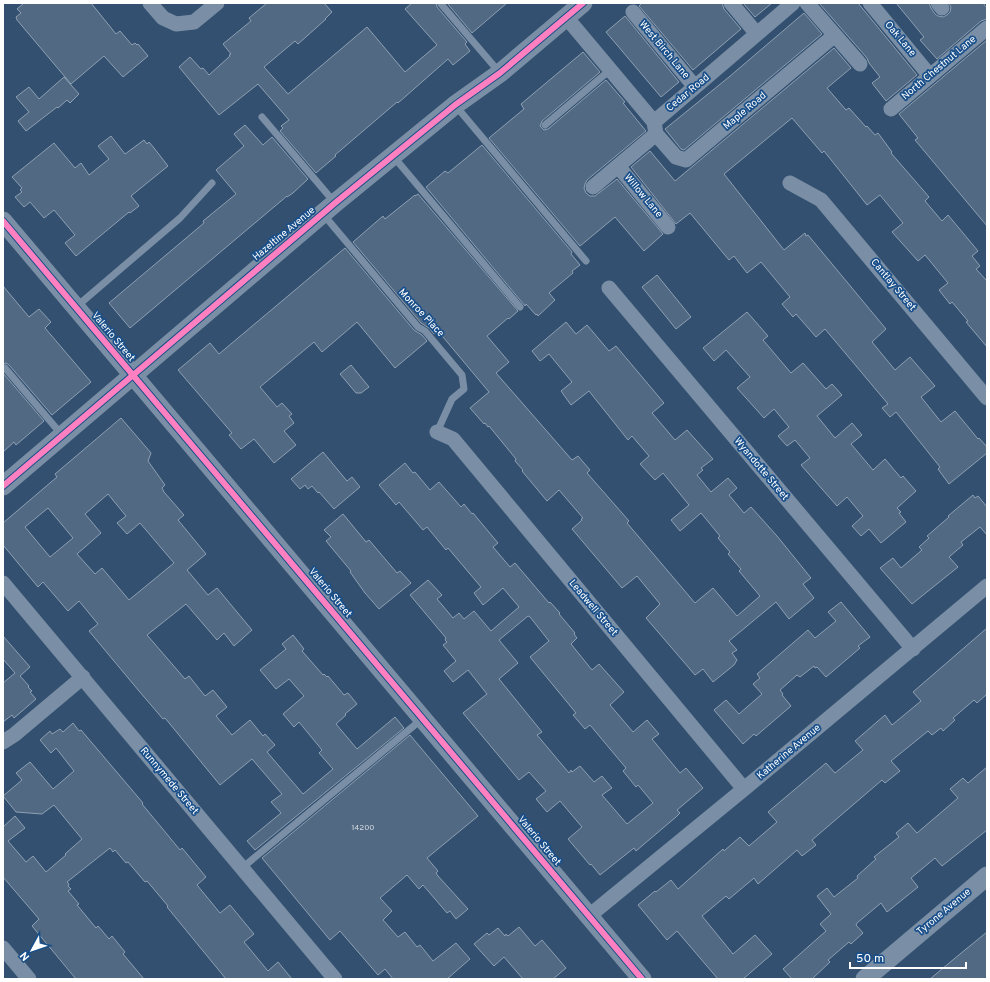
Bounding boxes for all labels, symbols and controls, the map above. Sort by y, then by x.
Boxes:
street label: West Birch Lane [636,18,692,82]
street label: Oak Lane [881,19,919,59]
street label: North Chestnut Lane [899,33,979,103]
street label: Cedar Road [664,71,712,115]
street label: Maple Road [721,89,769,133]
street label: Willow Lane [621,171,665,221]
street label: Hazeltine Avenue [250,204,318,264]
street label: Cantlay Street [867,256,919,314]
street label: Monroe Place [395,286,447,340]
street label: Valerio Street [88,309,138,365]
street label: Wyandotte Street [731,435,791,503]
street label: Valerio Street [305,565,355,621]
street label: Leadwell Street [566,577,620,639]
street label: Katherine Avenue [754,722,824,782]
street label: Runnymede Street [137,745,201,818]
street label: Valerio Street [514,813,564,869]
house number: 14200 [352,823,374,833]
street label: Tyrone Avenue [914,886,974,938]
north arrow [12,930,52,970]
scale bar [850,944,966,970]
text: N [17,948,33,963]
text: 50 m [856,951,884,967]

